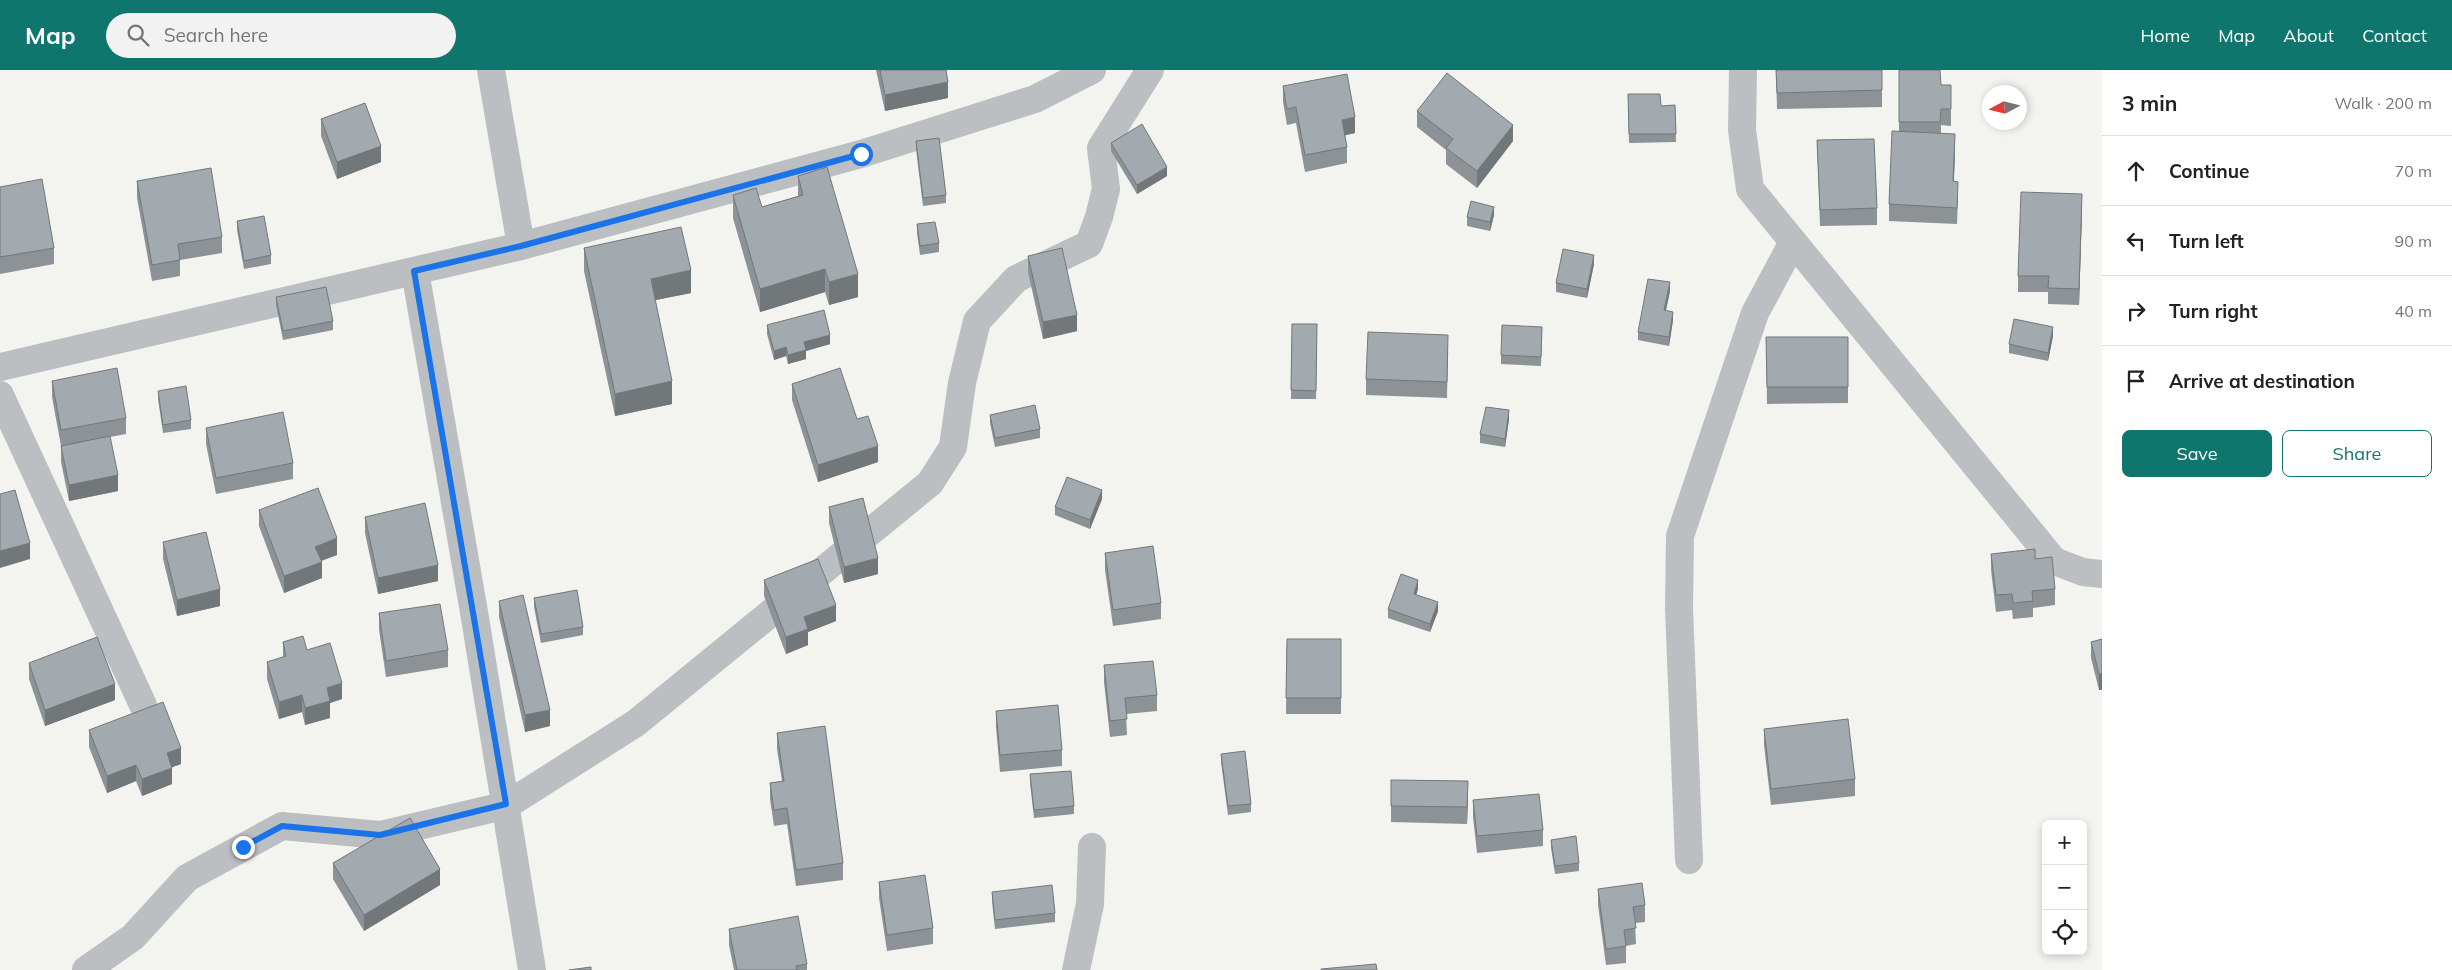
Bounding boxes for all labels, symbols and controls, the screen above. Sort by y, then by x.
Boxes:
search box [106,13,456,58]
text: Map [25,20,76,50]
icon: search [124,21,152,49]
text: Search here [164,23,268,47]
text: Home [2140,24,2190,47]
text: Map [2218,24,2255,47]
text: About [2283,24,2334,47]
text: Contact [2362,24,2427,47]
north arrow [1982,85,2027,130]
text: 3 min [2122,90,2177,116]
text: Walk · 200 m [2334,93,2432,113]
route start [850,143,873,166]
icon: ahead [2122,157,2150,185]
text: Continue [2169,159,2249,183]
text: 70 m [2395,161,2432,181]
icon: left [2122,227,2150,255]
text: Turn left [2169,229,2244,253]
text: 90 m [2395,231,2432,251]
icon: right [2122,297,2150,325]
text: Turn right [2169,299,2258,323]
text: 40 m [2395,301,2432,321]
icon: arrive [2122,367,2150,395]
text: Arrive at destination [2169,369,2355,393]
button: Save [2122,430,2272,477]
button: Share [2282,430,2432,477]
map controls [2042,820,2087,955]
button: + [2042,820,2087,865]
route end [232,836,255,859]
button: − [2042,865,2087,910]
button: locate [2042,910,2087,955]

